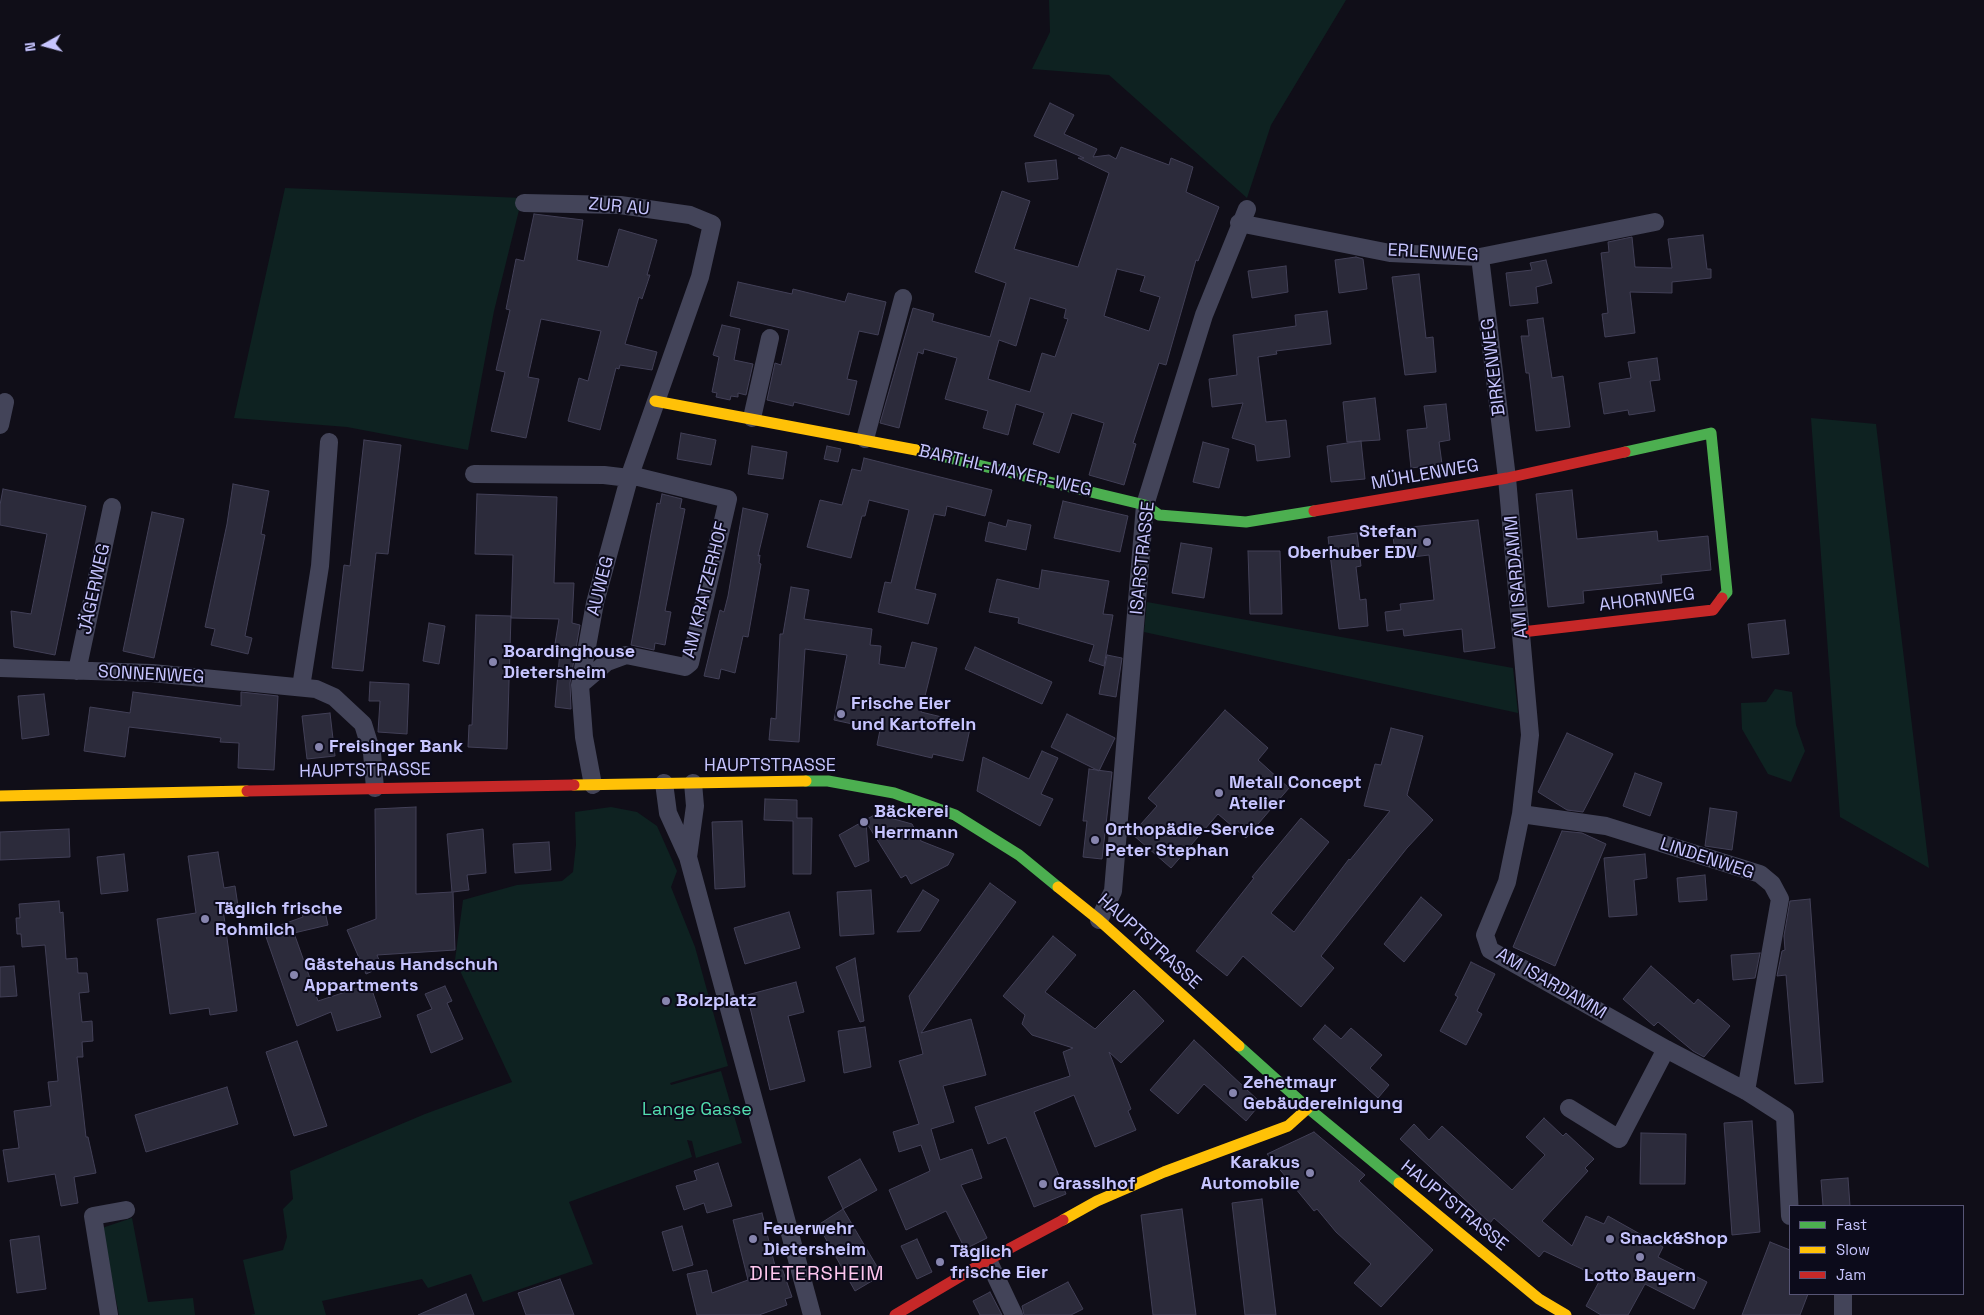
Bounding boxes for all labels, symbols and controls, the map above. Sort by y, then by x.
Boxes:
north arrow [20,20,70,70]
text: N [21,41,40,53]
street label: ZUR AU [587,194,651,220]
street label: ERLENWEG [1387,240,1479,266]
street label: BIRKENWEG [1477,317,1511,417]
street label: BARTHL-MAYER-WEG [916,441,1094,501]
street label: MÜHLENWEG [1369,455,1481,495]
street label: ISARSTRASSE [1126,500,1160,616]
street label: AM ISARDAMM [1501,514,1533,640]
street label: AM KRATZERHOF [679,520,733,660]
place label: Stefan Oberhuber EDV [1287,521,1417,564]
marker: Stefan Oberhuber EDV [1421,536,1433,548]
street label: JÄGERWEG [75,542,115,636]
street label: AUWEG [583,554,619,618]
street label: AHORNWEG [1598,583,1696,617]
place label: Boardinghouse Dietersheim [503,641,635,684]
marker: Boardinghouse Dietersheim [487,656,499,668]
street label: SONNENWEG [97,661,205,689]
place label: Frische Eier und Kartoffeln [851,693,976,736]
marker: Frische Eier und Kartoffeln [835,708,847,720]
place label: Freisinger Bank [329,736,463,758]
marker: Freisinger Bank [313,741,325,753]
street label: HAUPTSTRASSE [704,755,836,777]
street label: HAUPTSTRASSE [299,759,431,783]
place label: Metall Concept Atelier [1229,772,1362,814]
marker: Metall Concept Atelier [1213,787,1225,799]
place label: Bäckerei Herrmann [874,801,958,844]
marker: Bäckerei Herrmann [858,816,870,828]
place label: Orthopädie-Service Peter Stephan [1105,819,1275,862]
marker: Orthopädie-Service Peter Stephan [1089,834,1101,846]
street label: LINDENWEG [1657,834,1757,884]
street label: HAUPTSTRASSE [1093,890,1205,994]
place label: Täglich frische Rohmilch [215,898,343,941]
marker: Täglich frische Rohmilch [199,913,211,925]
street label: AM ISARDAMM [1492,944,1610,1024]
place label: Gästehaus Handschuh Appartments [304,954,498,996]
marker: Gästehaus Handschuh Appartments [288,969,300,981]
place label: Bolzplatz [676,990,757,1012]
marker: Bolzplatz [660,995,672,1007]
place label: Zehetmayr Gebäudereinigung [1243,1072,1403,1114]
marker: Zehetmayr Gebäudereinigung [1227,1087,1239,1099]
park label: Lange Gasse [642,1099,752,1121]
place label: Karakus Automobile [1201,1152,1300,1194]
street label: HAUPTSTRASSE [1396,1156,1512,1256]
marker: Karakus Automobile [1304,1167,1316,1179]
place label: Grasslhof [1053,1173,1135,1195]
marker: Grasslhof [1037,1178,1049,1190]
legend [1789,1205,1964,1295]
text: Fast [1836,1215,1867,1234]
place label: Feuerwehr Dietersheim [763,1218,866,1260]
place label: Snack&Shop [1620,1228,1728,1250]
marker: Feuerwehr Dietersheim [747,1233,759,1245]
marker: Snack&Shop [1604,1233,1616,1245]
text: Slow [1836,1240,1870,1259]
place label: Täglich frische Eier [950,1241,1048,1284]
marker: Lotto Bayern [1634,1251,1646,1263]
marker: Täglich frische Eier [934,1256,946,1268]
district label: DIETERSHEIM [748,1263,886,1287]
place label: Lotto Bayern [1584,1265,1696,1287]
text: Jam [1836,1265,1866,1284]

